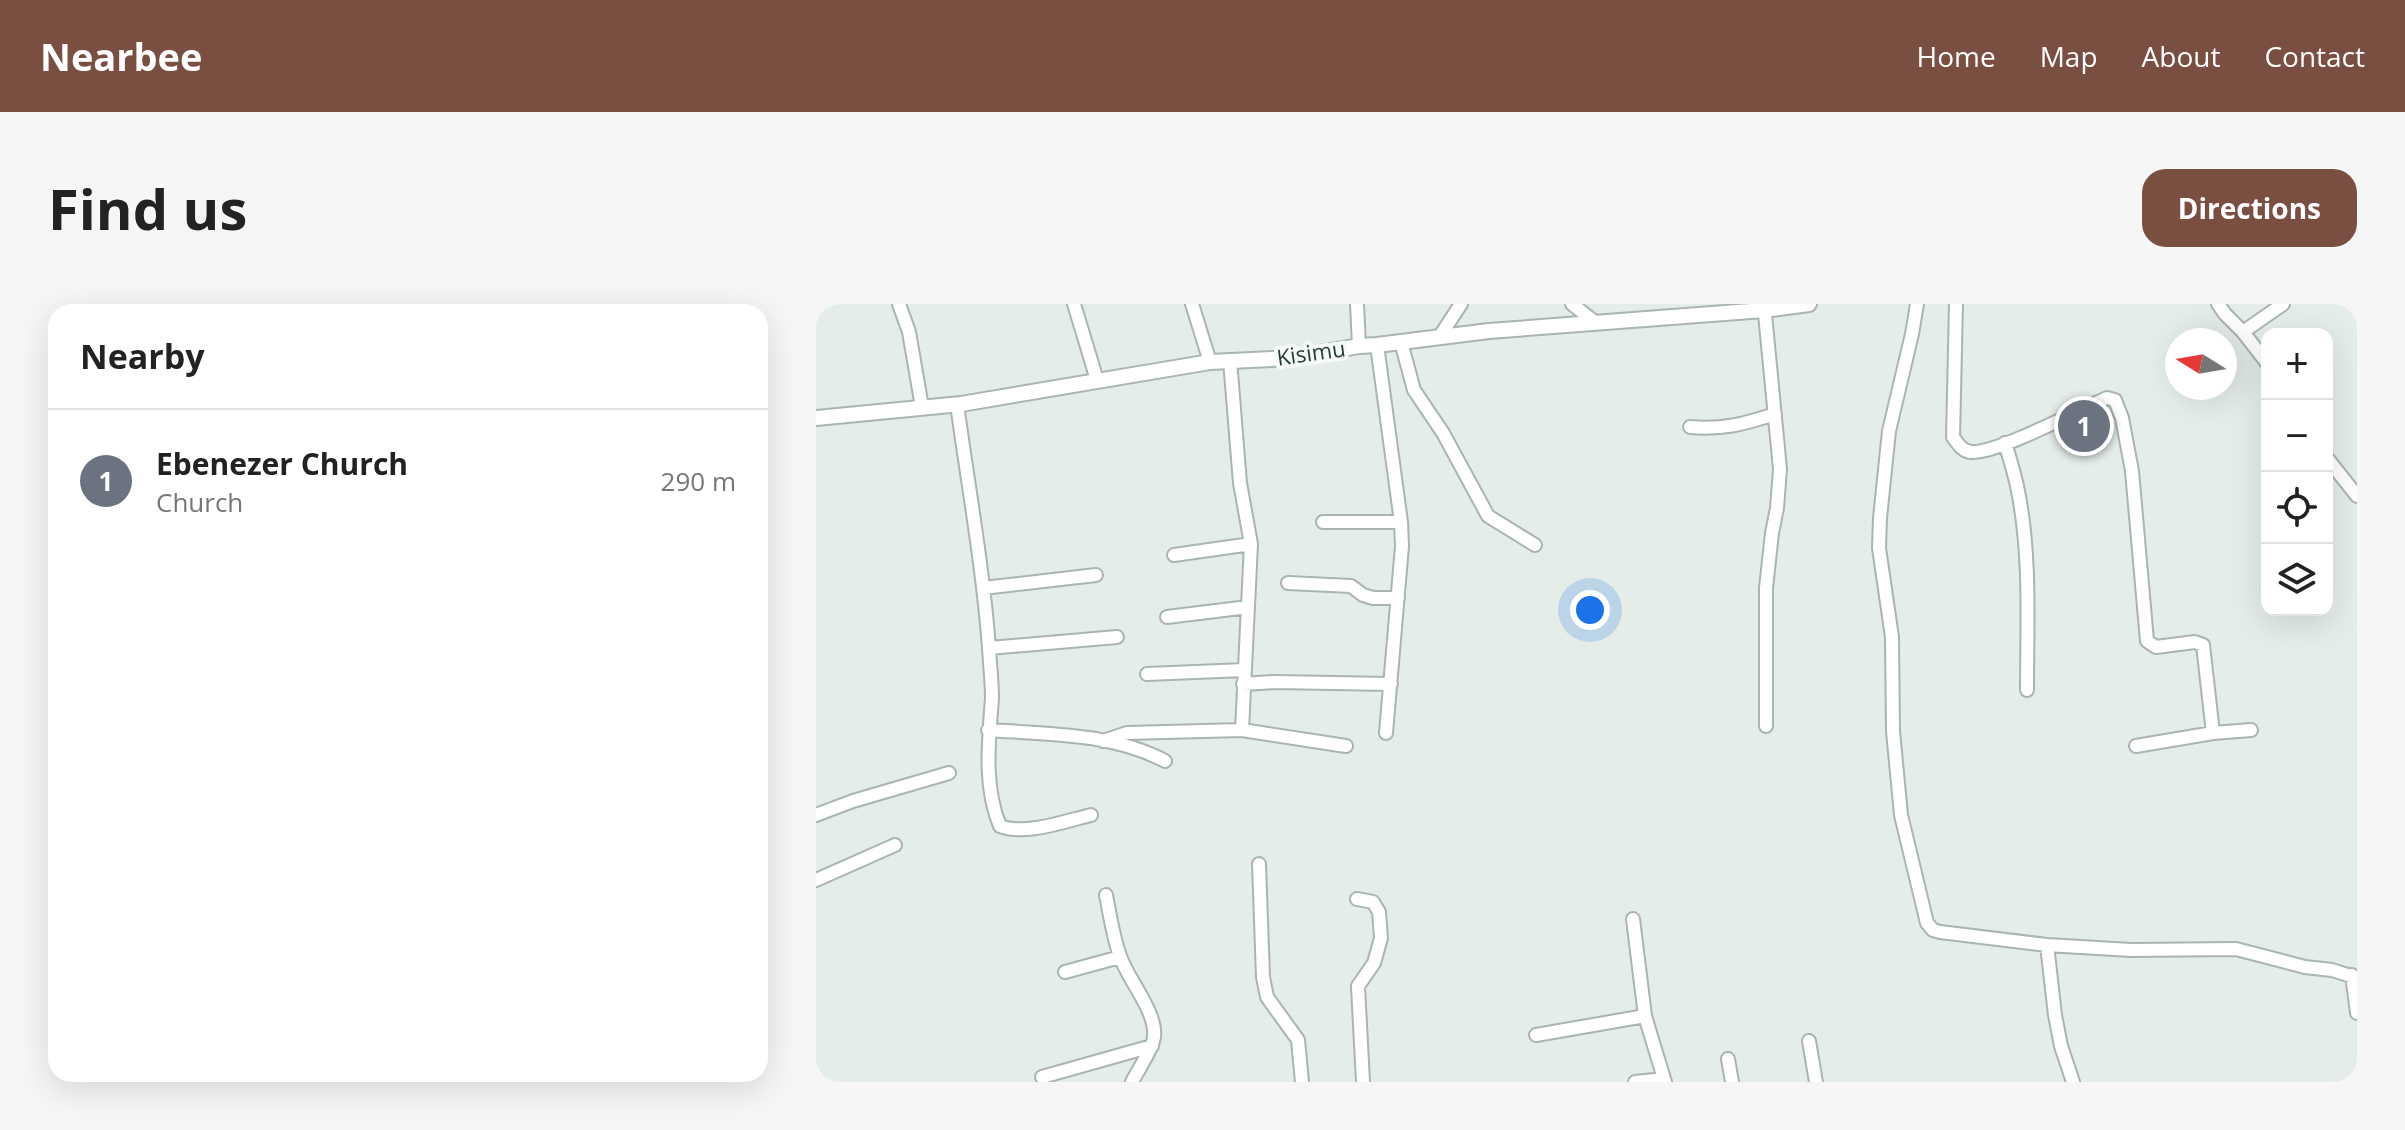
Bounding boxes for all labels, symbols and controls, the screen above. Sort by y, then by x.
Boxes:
text: Nearbee [40,30,203,82]
text: Home [1917,37,1996,75]
text: Map [2040,37,2098,75]
text: About [2142,37,2220,75]
text: Contact [2264,37,2365,75]
button: Directions [2142,169,2357,247]
text: Find us [48,170,247,246]
north arrow [2165,328,2237,400]
map controls [2261,328,2333,616]
button: + [2261,328,2333,400]
street label: Kisimu [1275,332,1347,372]
text: Nearby [80,333,205,379]
pin: 1 [2058,396,2110,456]
button: − [2261,400,2333,472]
text: Ebenezer Church [156,443,408,484]
text: 1 [99,463,113,499]
text: 290 m [661,463,736,499]
button: locate [2261,472,2333,544]
text: Church [156,484,243,520]
button: layers [2261,544,2333,616]
your location [1570,590,1610,630]

